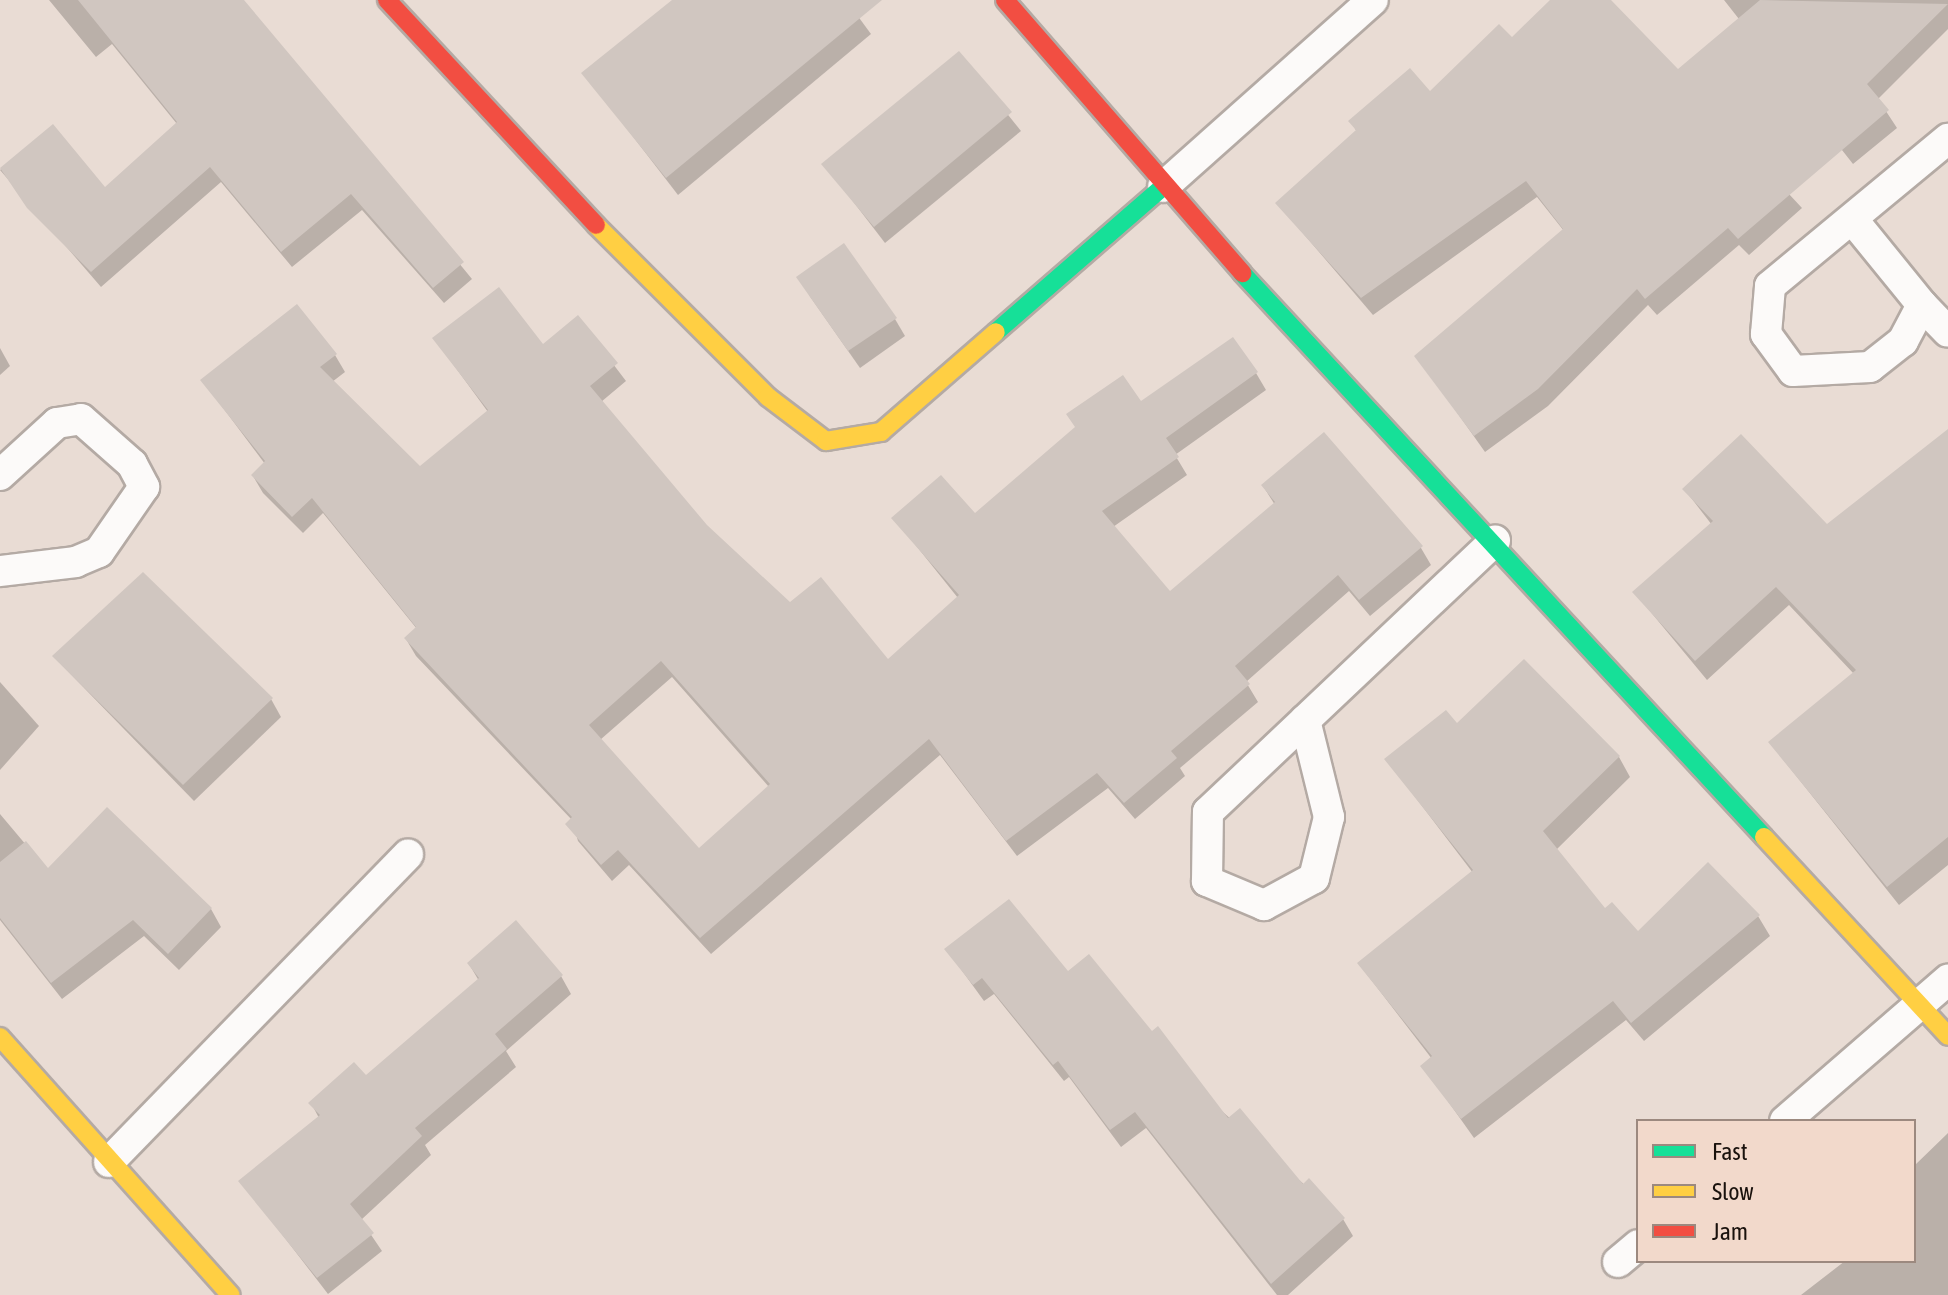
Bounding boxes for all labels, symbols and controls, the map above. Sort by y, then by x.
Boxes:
legend [1636,1119,1916,1263]
text: Fast [1712,1138,1748,1165]
text: Slow [1712,1178,1754,1205]
text: Jam [1712,1218,1748,1245]

